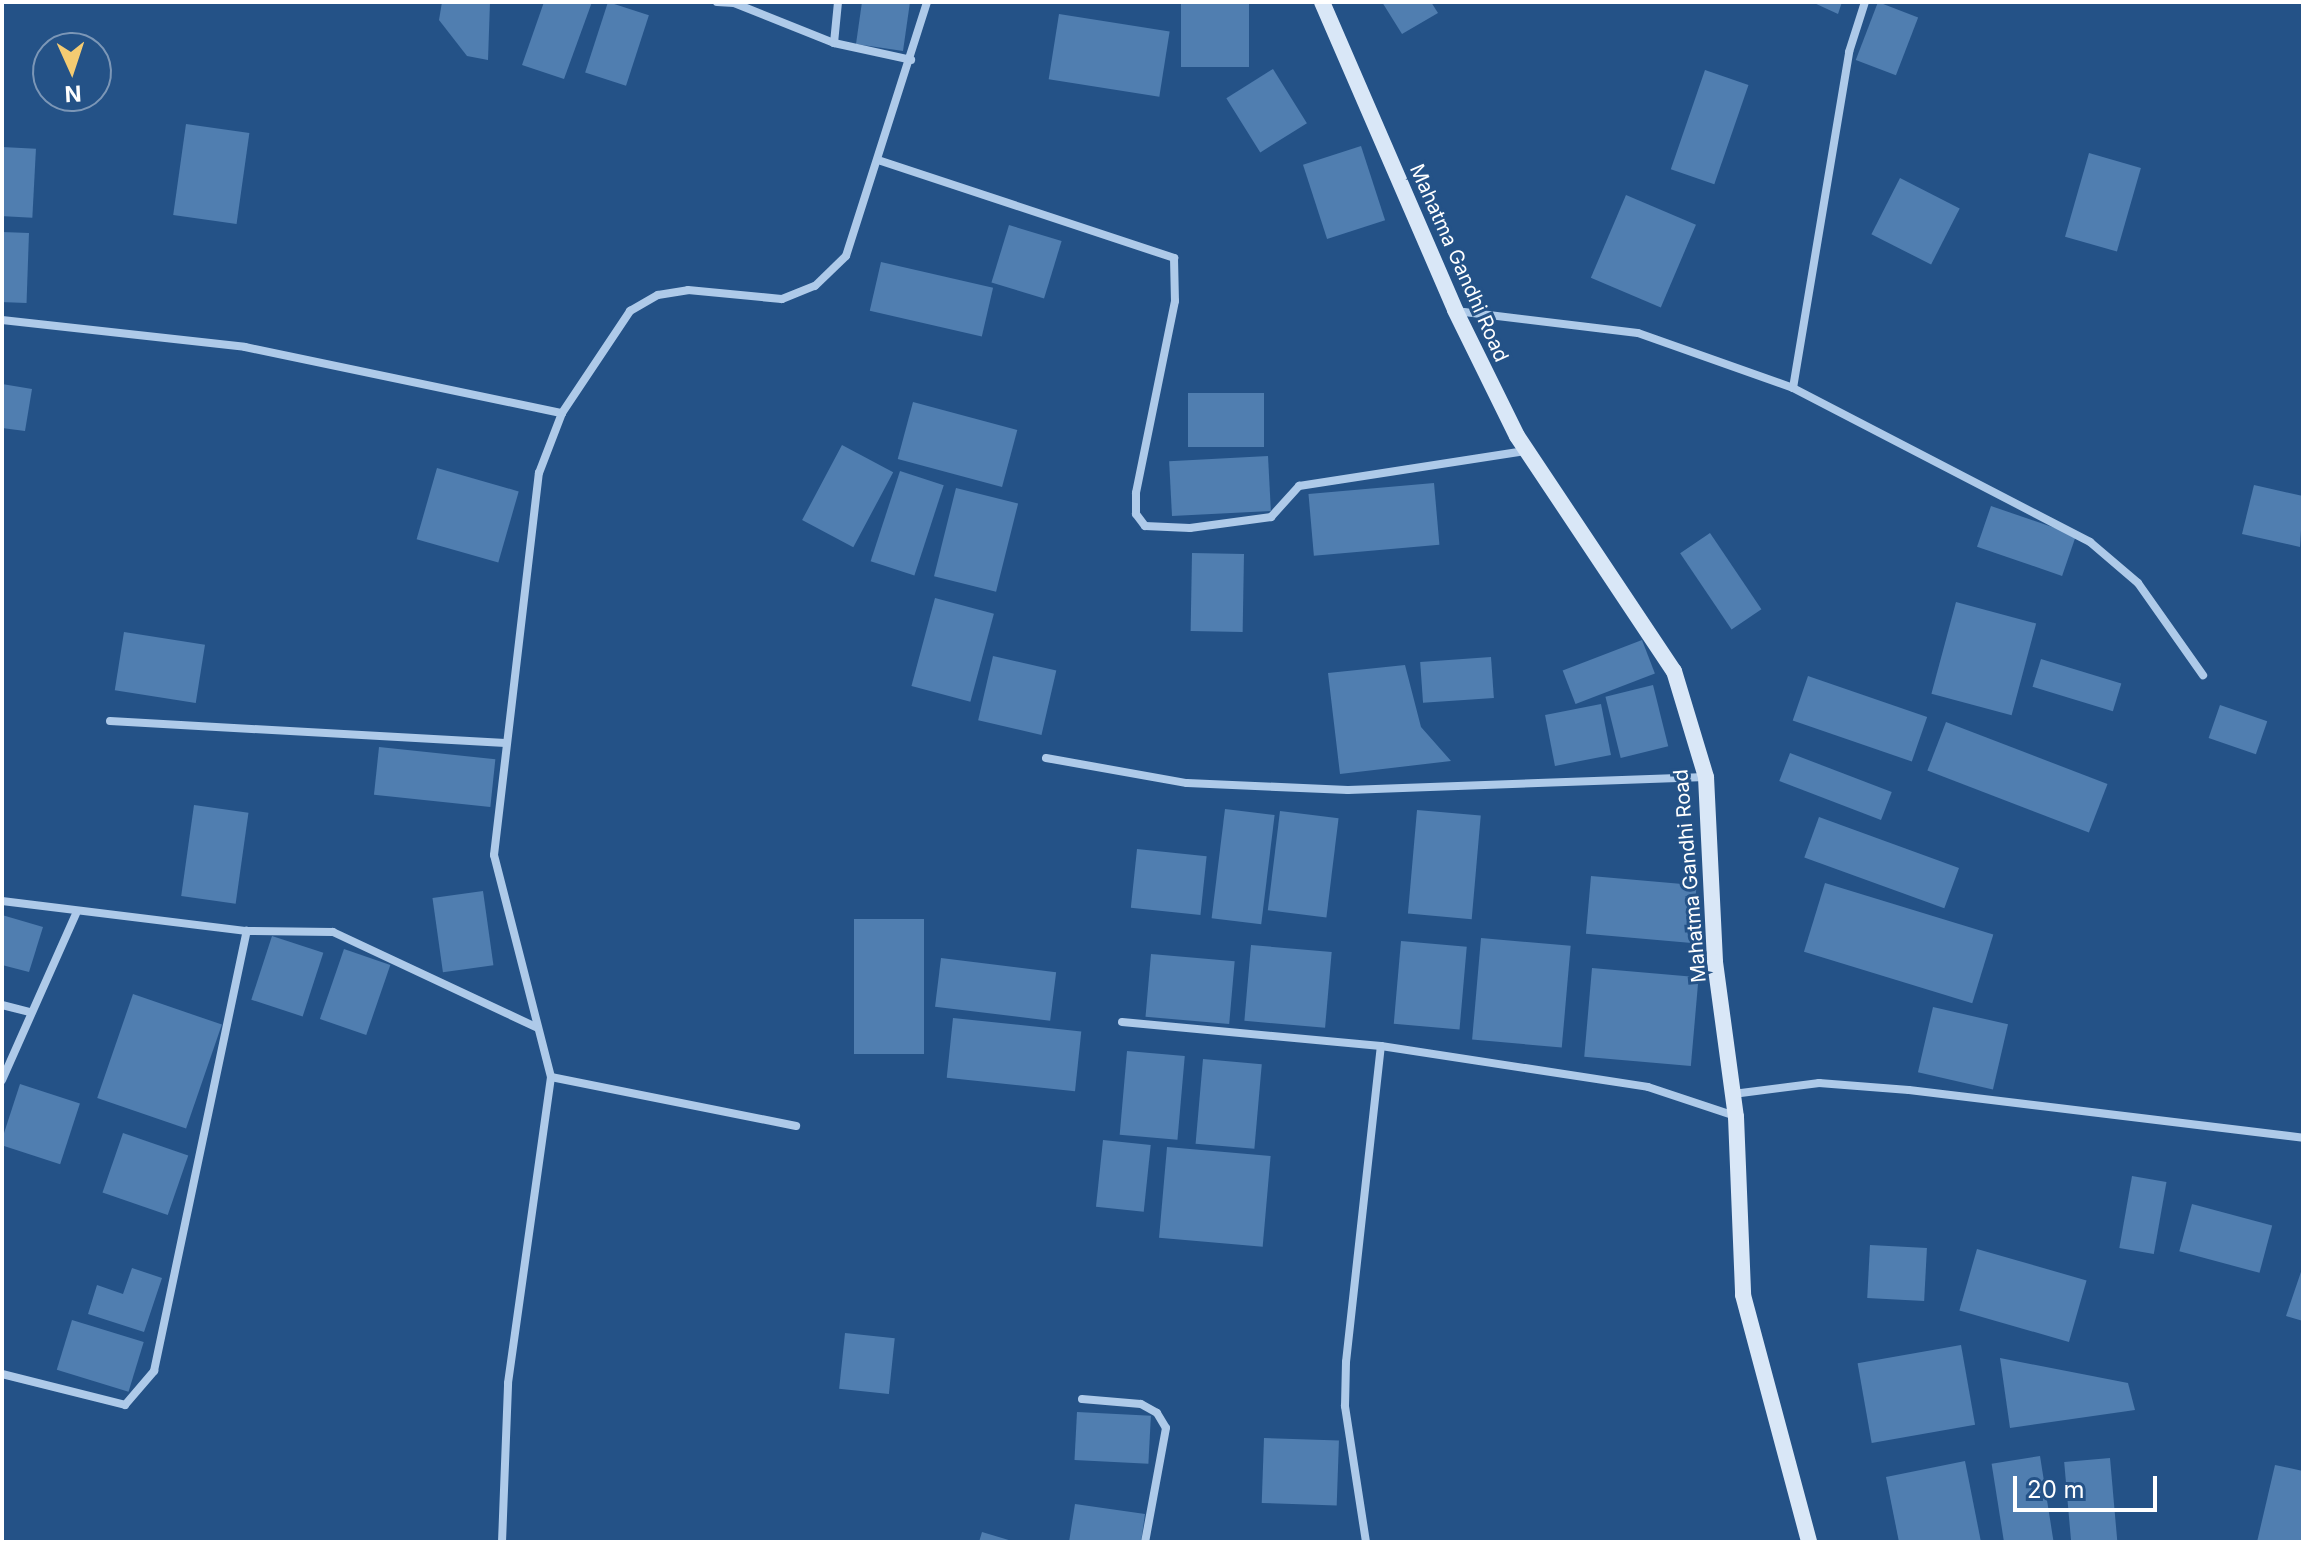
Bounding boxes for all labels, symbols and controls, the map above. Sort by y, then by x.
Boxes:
north arrow [32,32,112,112]
text: N [64,81,82,107]
street label: Mahatma Gandhi Road [1405,160,1513,366]
street label: Mahatma Gandhi Road [1669,768,1711,984]
scale bar [2017,1460,2161,1510]
text: 20 m [2027,1475,2085,1504]

